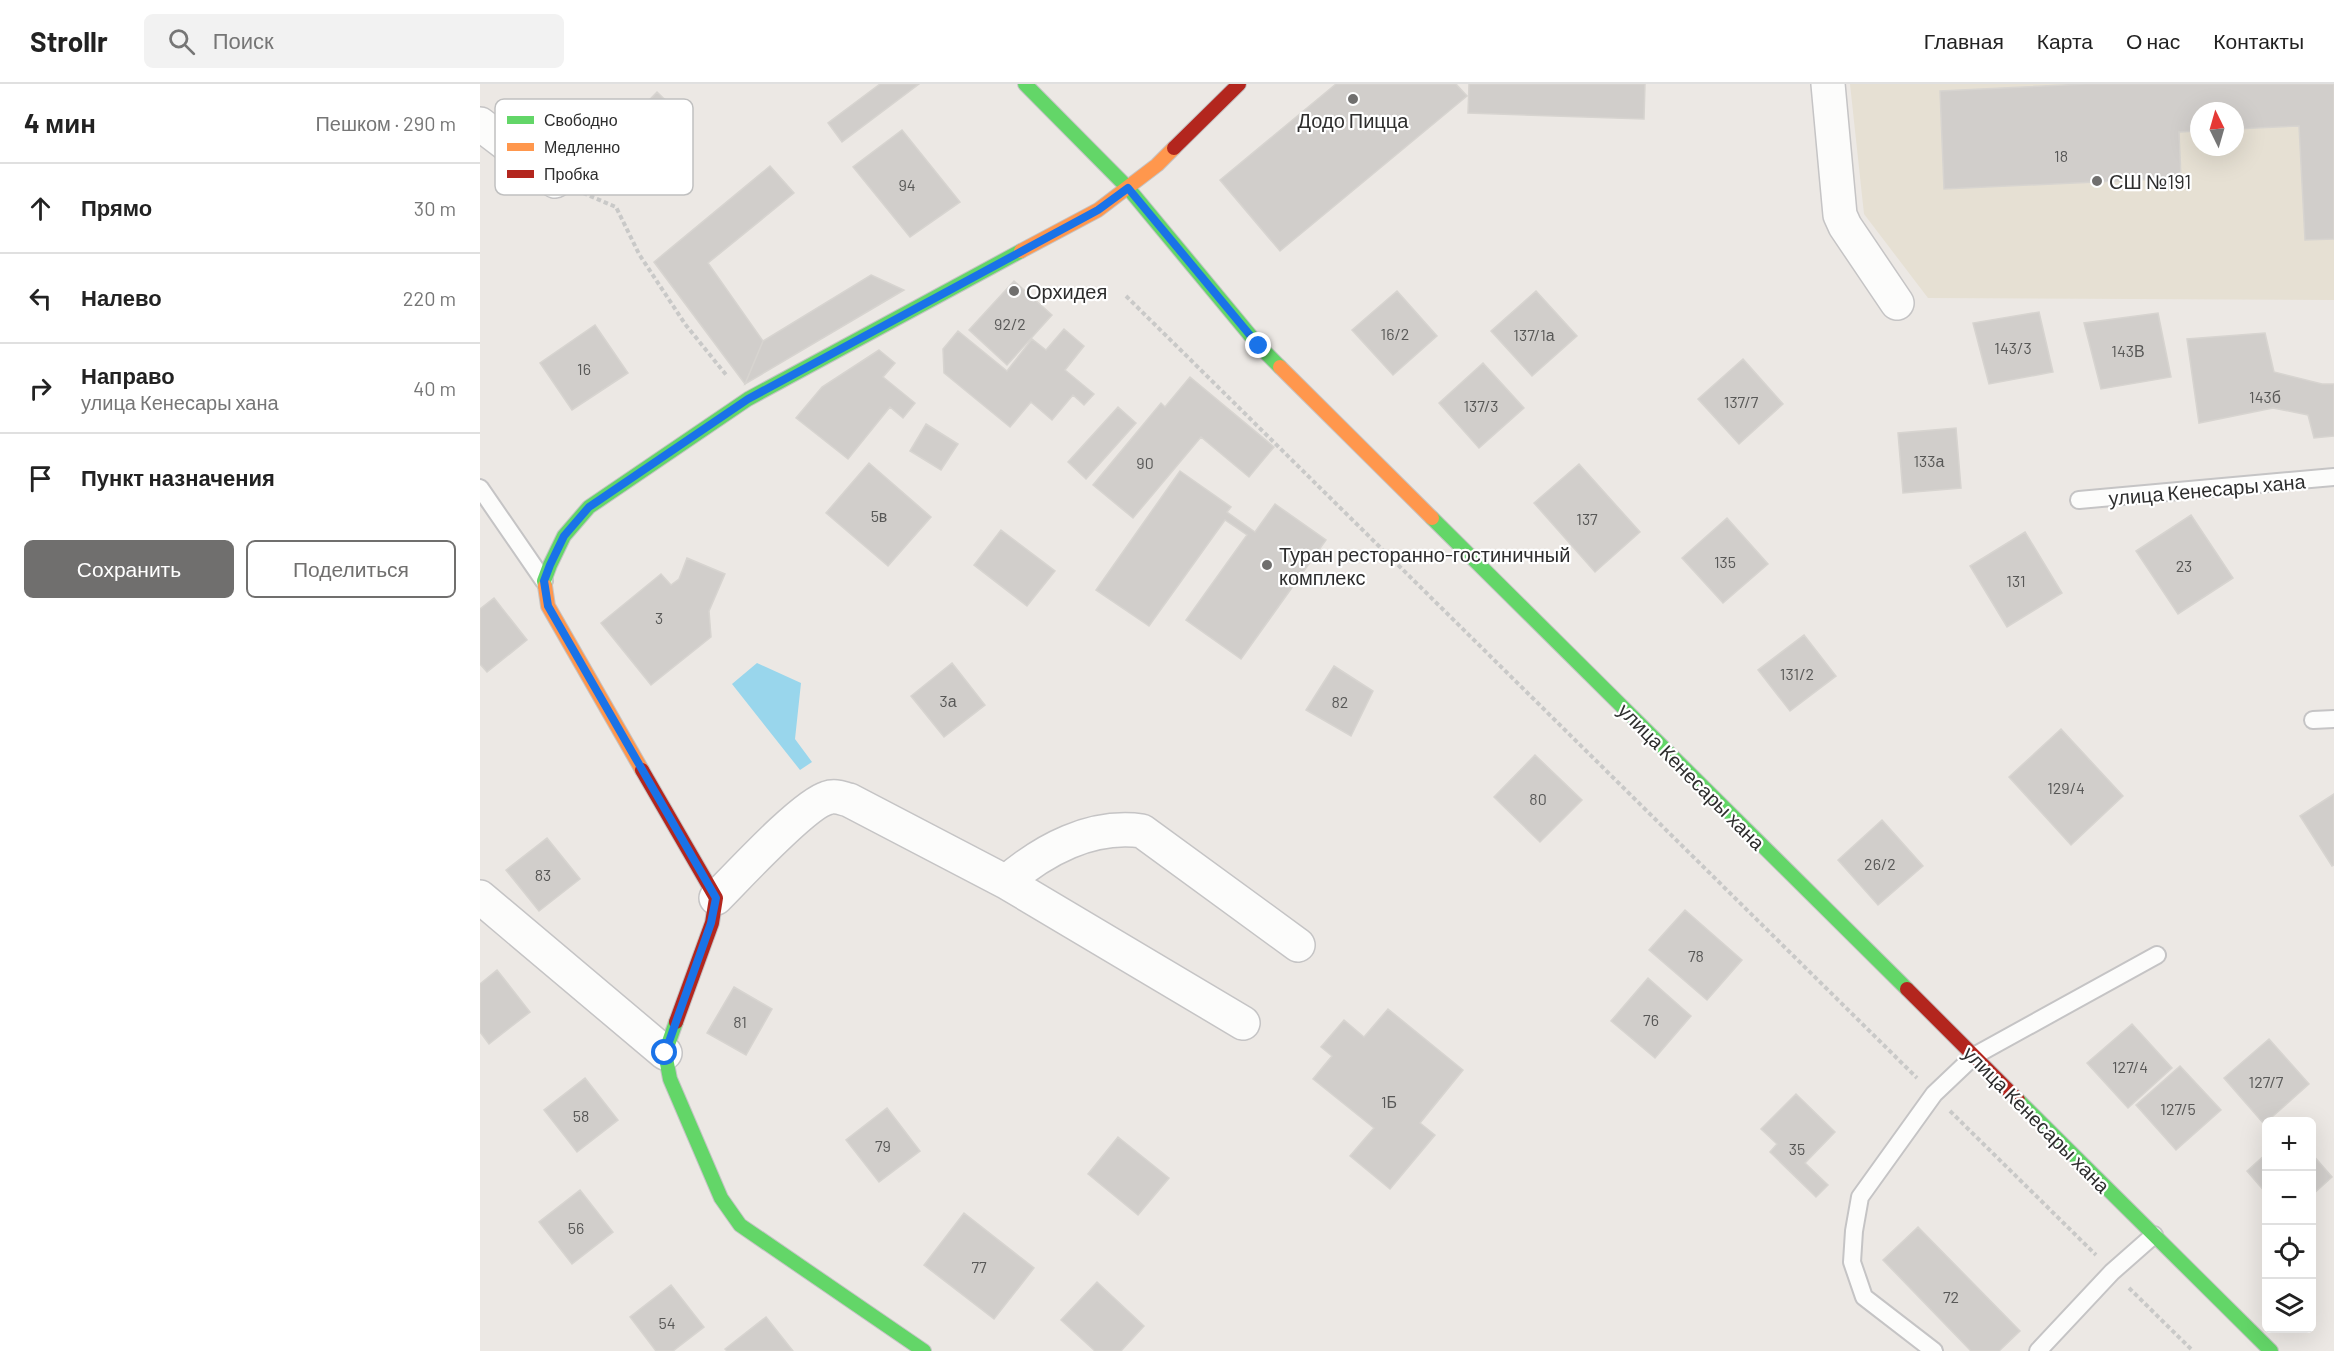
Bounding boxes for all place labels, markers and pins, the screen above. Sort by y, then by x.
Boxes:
marker: Додо Пицца [1346,92,1360,106]
place label: Додо Пицца [1298,108,1409,132]
place label: СШ №191 [2109,169,2191,193]
marker: СШ №191 [2090,174,2104,188]
place label: Орхидея [1026,279,1107,303]
marker: Орхидея [1007,284,1021,298]
place label: Туран ресторанно-гостиничный комплекс [1279,542,1570,589]
marker: Туран ресторанно-гостиничный комплекс [1260,558,1274,572]

